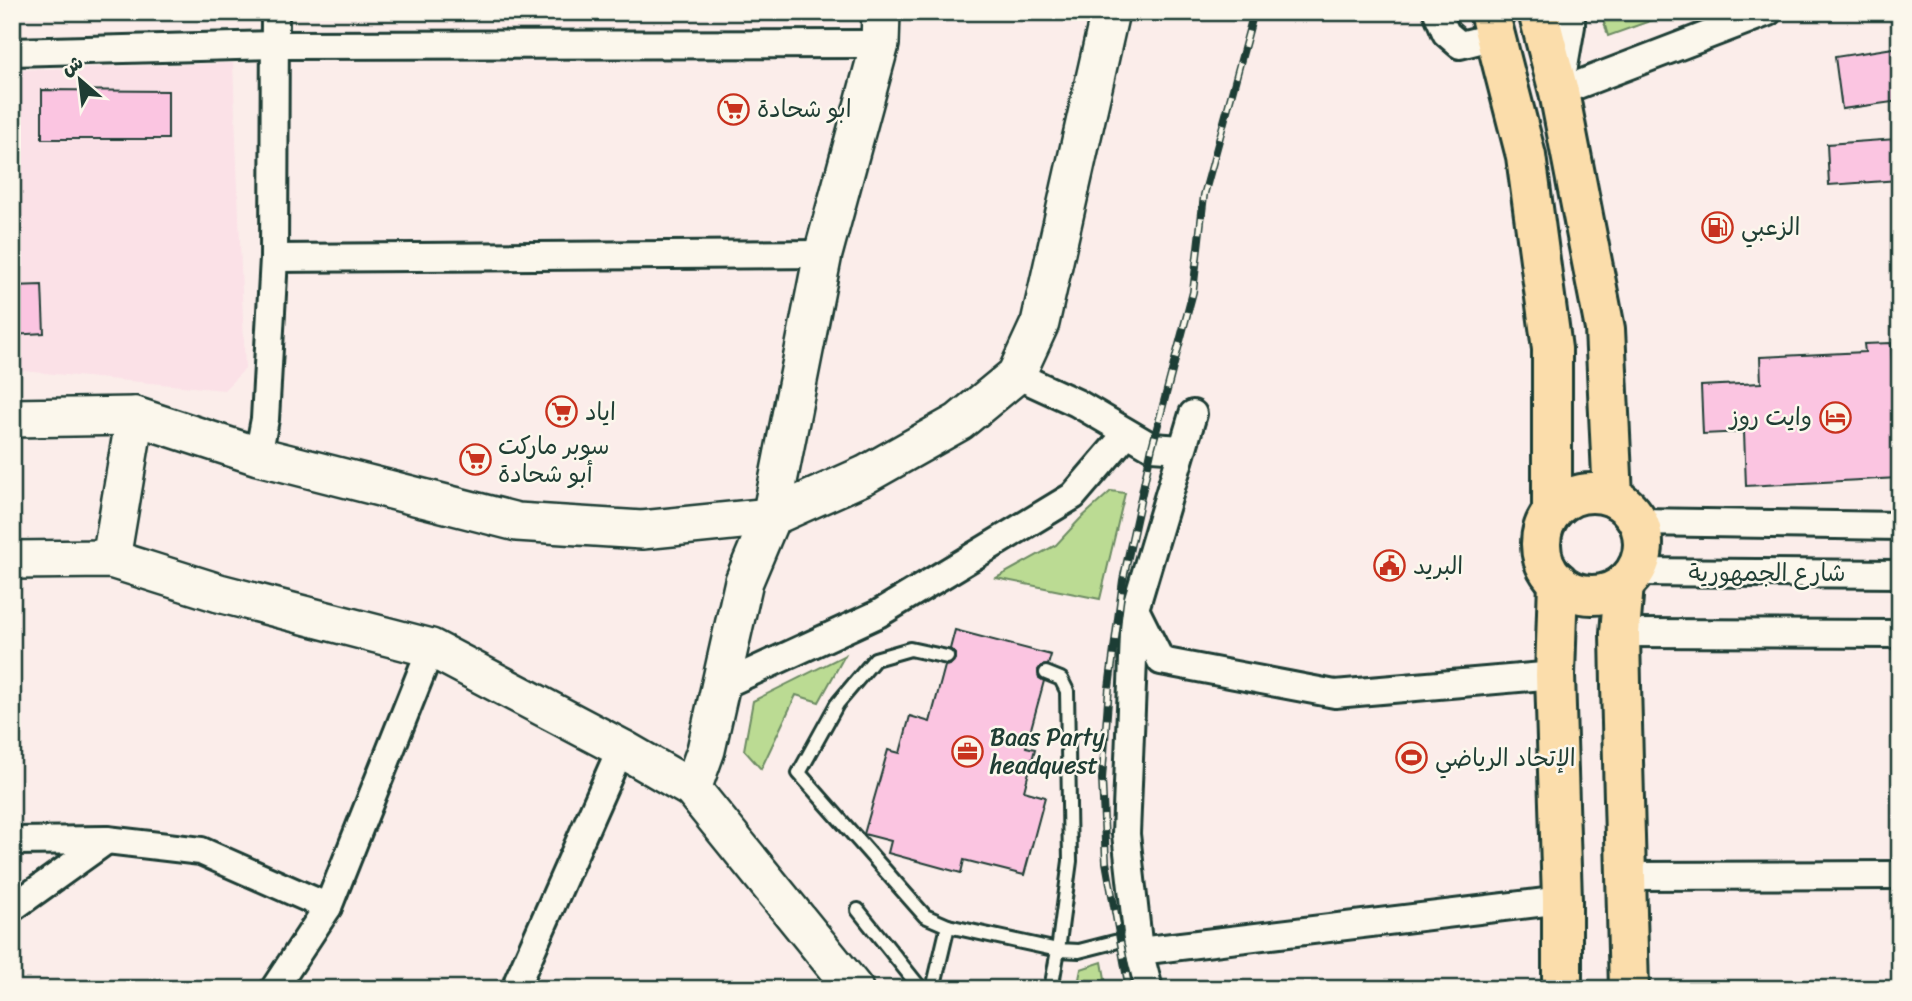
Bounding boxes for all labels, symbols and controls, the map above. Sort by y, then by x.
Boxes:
north arrow [46,46,116,116]
text: ش [55,46,89,85]
place label: ابو شحادة [757,88,852,130]
supermarket icon: ابو شحادة [717,92,751,126]
place label: الزعبي [1741,206,1800,248]
fuel station icon: الزعبي [1701,210,1735,244]
place label: اياد [585,391,616,433]
supermarket icon: اياد [545,395,579,429]
place label: وايت روز [1728,396,1812,438]
hotel icon: وايت روز [1818,400,1852,434]
place label: سوبر ماركت أبو شحادة [498,425,610,495]
supermarket icon: سوبر ماركت أبو شحادة [458,443,492,477]
place label: البريد [1413,545,1463,587]
public building icon: البريد [1373,549,1407,583]
street label: شارع الجمهورية [1689,552,1845,594]
place label: Baas Party headquest [989,716,1105,786]
office icon: Baas Party headquest [950,734,984,768]
place label: الإتحاد الرياضي [1435,737,1576,779]
sports icon: الإتحاد الرياضي [1395,741,1429,775]

